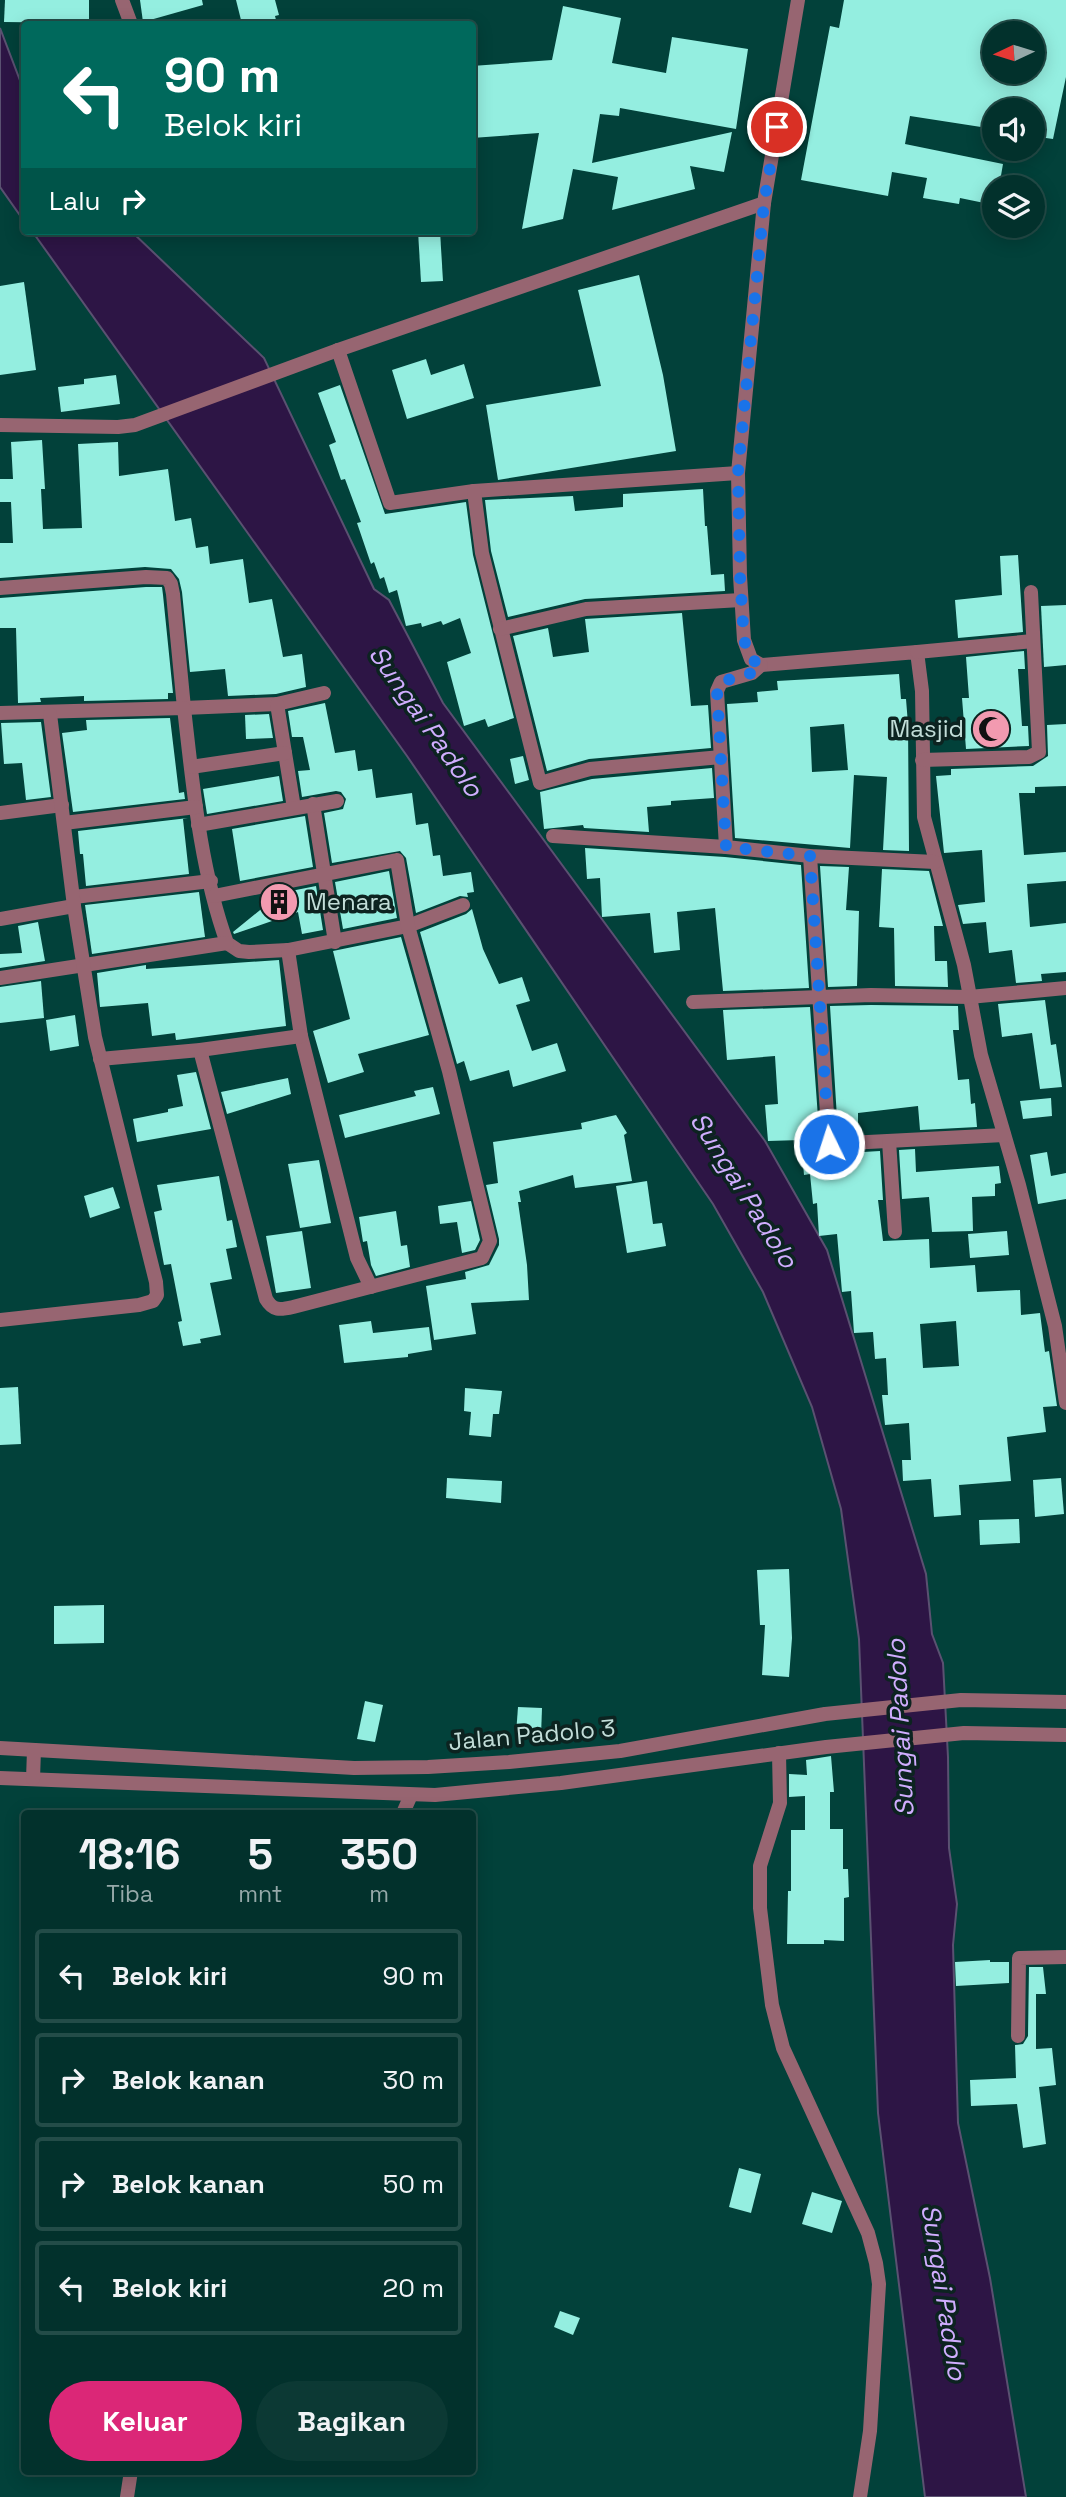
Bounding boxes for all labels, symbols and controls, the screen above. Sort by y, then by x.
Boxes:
north arrow [982,21,1045,84]
map controls [982,21,1045,238]
text: 90 m [164,44,280,106]
icon: left [49,49,140,140]
pin [747,97,807,157]
button: sound [982,98,1045,161]
text: Belok kiri [164,105,302,145]
icon: arrive [758,108,796,146]
button: layers [982,175,1045,238]
icon: right [114,182,152,220]
text: Lalu [49,184,100,218]
water label: Sungai Padolo [361,638,491,804]
mosque icon: Masjid [970,708,1012,750]
place label: Masjid [890,713,964,744]
building icon: Menara [258,881,300,923]
place label: Menara [306,886,392,917]
water label: Sungai Padolo [683,1106,806,1275]
position arrow [792,1107,866,1181]
water label: Sungai Padolo [878,1637,922,1818]
street label: Jalan Padolo 3 [447,1712,617,1757]
text: 18:16 [79,1828,180,1881]
text: 5 [248,1828,273,1881]
text: 350 [340,1828,418,1881]
text: Tiba [106,1879,153,1909]
text: mnt [238,1879,282,1909]
text: m [369,1879,389,1909]
icon: left [53,1957,91,1995]
text: Belok kiri [112,1959,227,1993]
text: 90 m [382,1959,444,1993]
icon: right [53,2061,91,2099]
text: Belok kanan [112,2063,265,2097]
text: 30 m [383,2063,444,2097]
icon: right [53,2165,91,2203]
text: Belok kanan [112,2167,265,2201]
text: 50 m [383,2167,444,2201]
water label: Sungai Padolo [913,2202,975,2383]
icon: left [53,2269,91,2307]
text: Belok kiri [112,2271,227,2305]
text: 20 m [383,2271,444,2305]
button: Keluar [49,2381,242,2461]
button: Bagikan [256,2381,448,2461]

